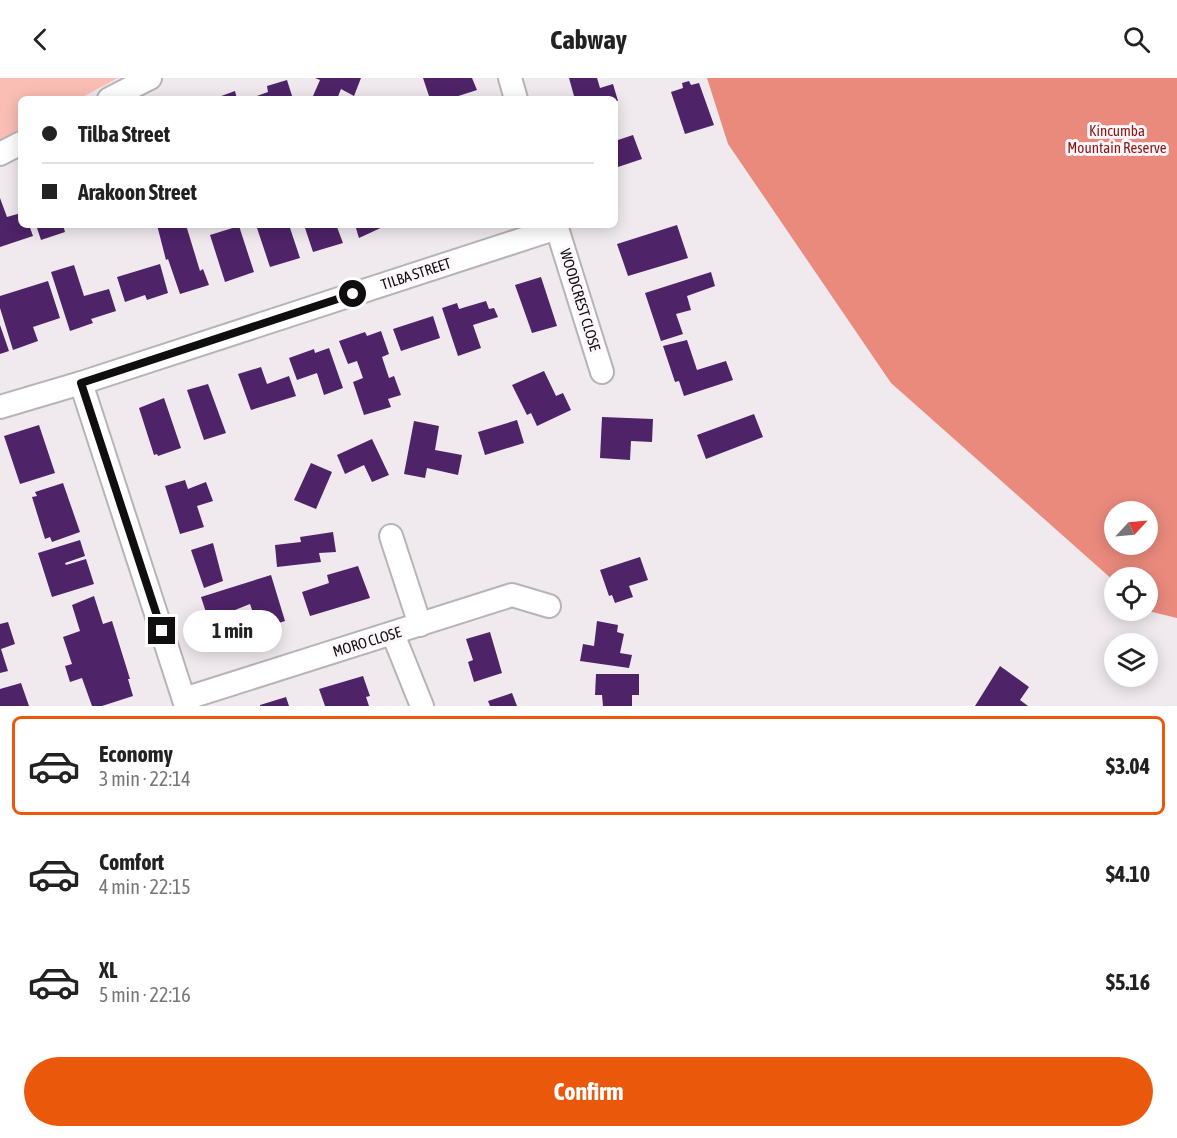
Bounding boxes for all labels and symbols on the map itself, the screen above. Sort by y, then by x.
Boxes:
park label: Kincumba Mountain Reserve [1067,122,1167,156]
street label: WOODCREST CLOSE [557,247,604,354]
street label: TILBA STREET [379,254,453,293]
route start [339,280,366,307]
north arrow [1104,501,1158,555]
callout: 1 min [183,610,282,652]
route end [148,617,175,644]
street label: MORO CLOSE [331,623,404,660]

